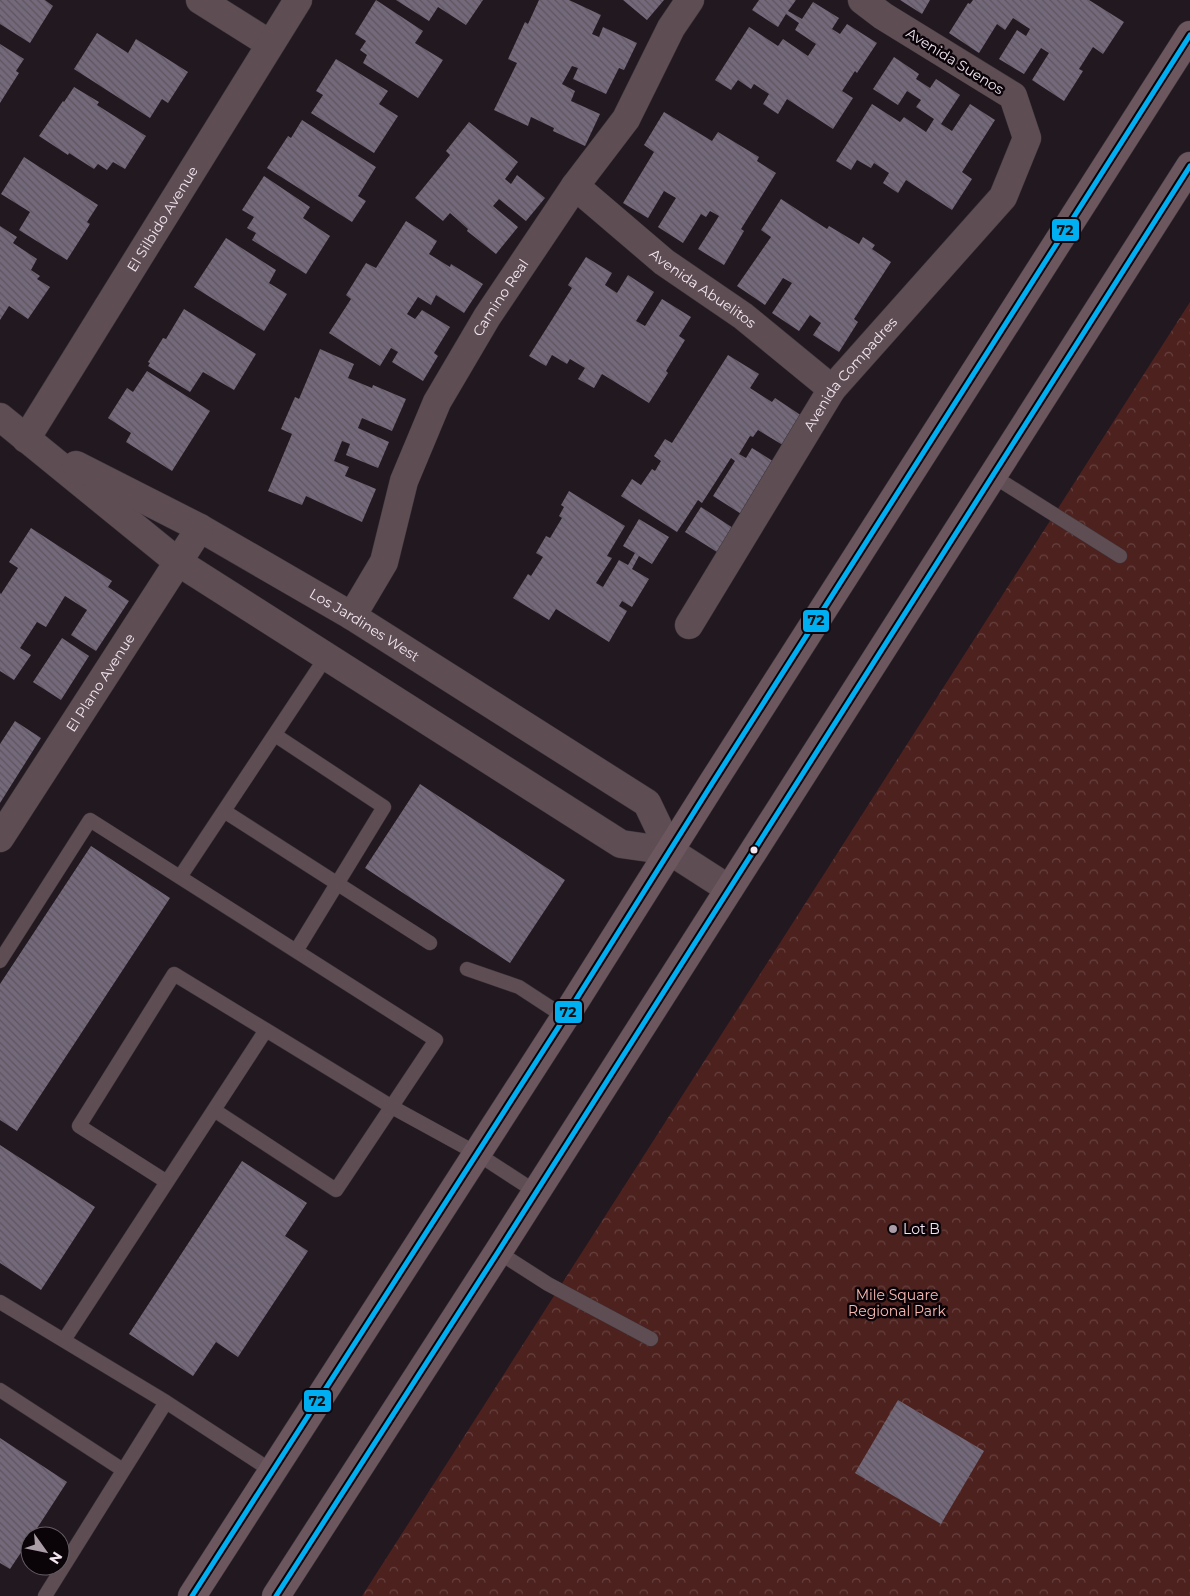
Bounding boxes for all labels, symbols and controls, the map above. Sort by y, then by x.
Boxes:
street label: Avenida Suenos [903,24,1007,98]
street label: El Silbido Avenue [123,163,202,275]
line badge: 72 [1051,218,1080,242]
text: 72 [1057,221,1073,239]
street label: Avenida Abuelitos [646,245,760,332]
street label: Camino Real [469,255,532,340]
street label: Avenida Compadres [800,313,901,434]
street label: Los Jardines West [306,584,423,666]
line badge: 72 [802,609,830,633]
text: 72 [808,611,824,629]
street label: El Plano Avenue [62,630,139,735]
unlabelled marker [749,845,759,855]
line badge: 72 [554,1000,583,1024]
text: 72 [560,1003,576,1021]
place label: Lot B [903,1220,940,1238]
marker: Lot B [887,1223,899,1235]
park label: Mile Square Regional Park [848,1286,947,1320]
line badge: 72 [303,1389,332,1413]
text: 72 [309,1392,325,1410]
north arrow [20,1526,70,1576]
text: N [45,1548,67,1568]

